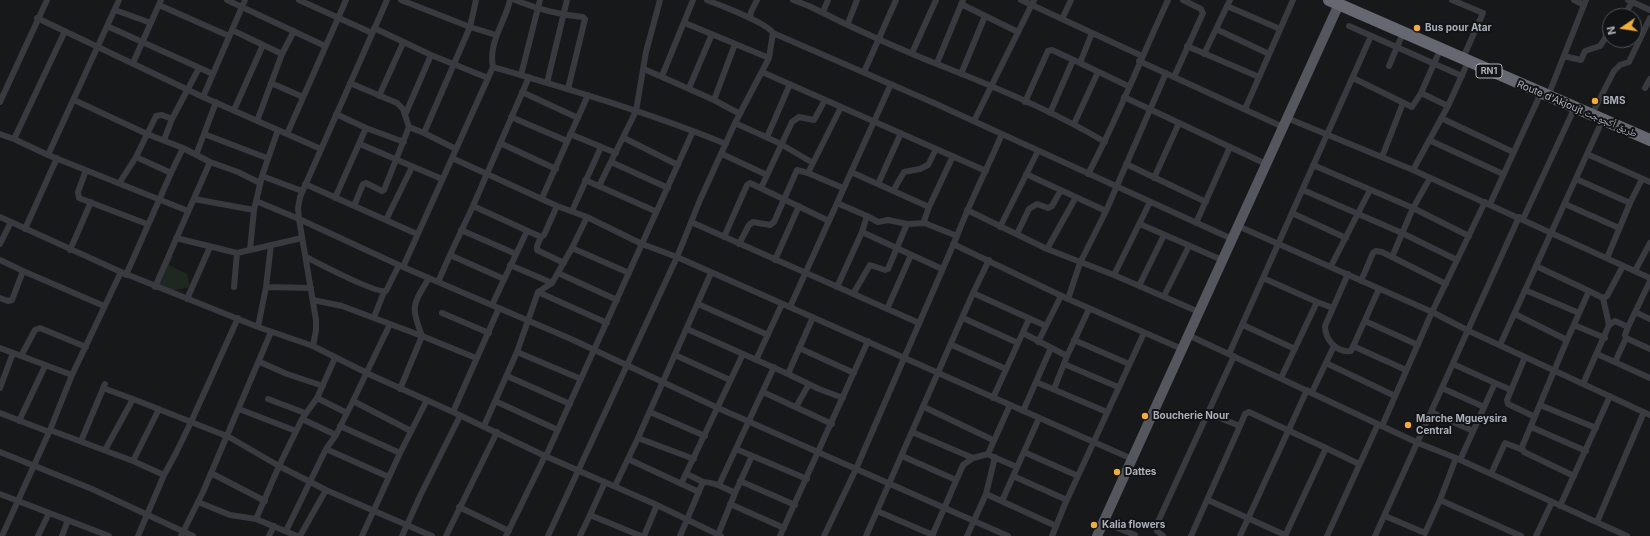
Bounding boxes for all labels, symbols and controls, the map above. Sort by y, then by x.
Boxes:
north arrow [1602,8,1642,48]
place label: Bus pour Atar [1425,22,1492,34]
marker: Bus pour Atar [1412,23,1422,33]
text: N [1604,25,1619,36]
road number: RN1 [1476,64,1502,78]
street label: Route d'Akjoujt طريق أكجوجت [1515,78,1639,140]
place label: BMS [1603,95,1625,107]
marker: BMS [1590,96,1600,106]
place label: Boucherie Nour [1153,410,1229,422]
marker: Boucherie Nour [1140,411,1150,421]
place label: Marche Mgueysira Central [1416,413,1507,436]
marker: Marche Mgueysira Central [1403,420,1413,430]
place label: Dattes [1125,466,1156,478]
marker: Dattes [1112,467,1122,477]
place label: Kalia flowers [1102,519,1165,531]
marker: Kalia flowers [1089,520,1099,530]

